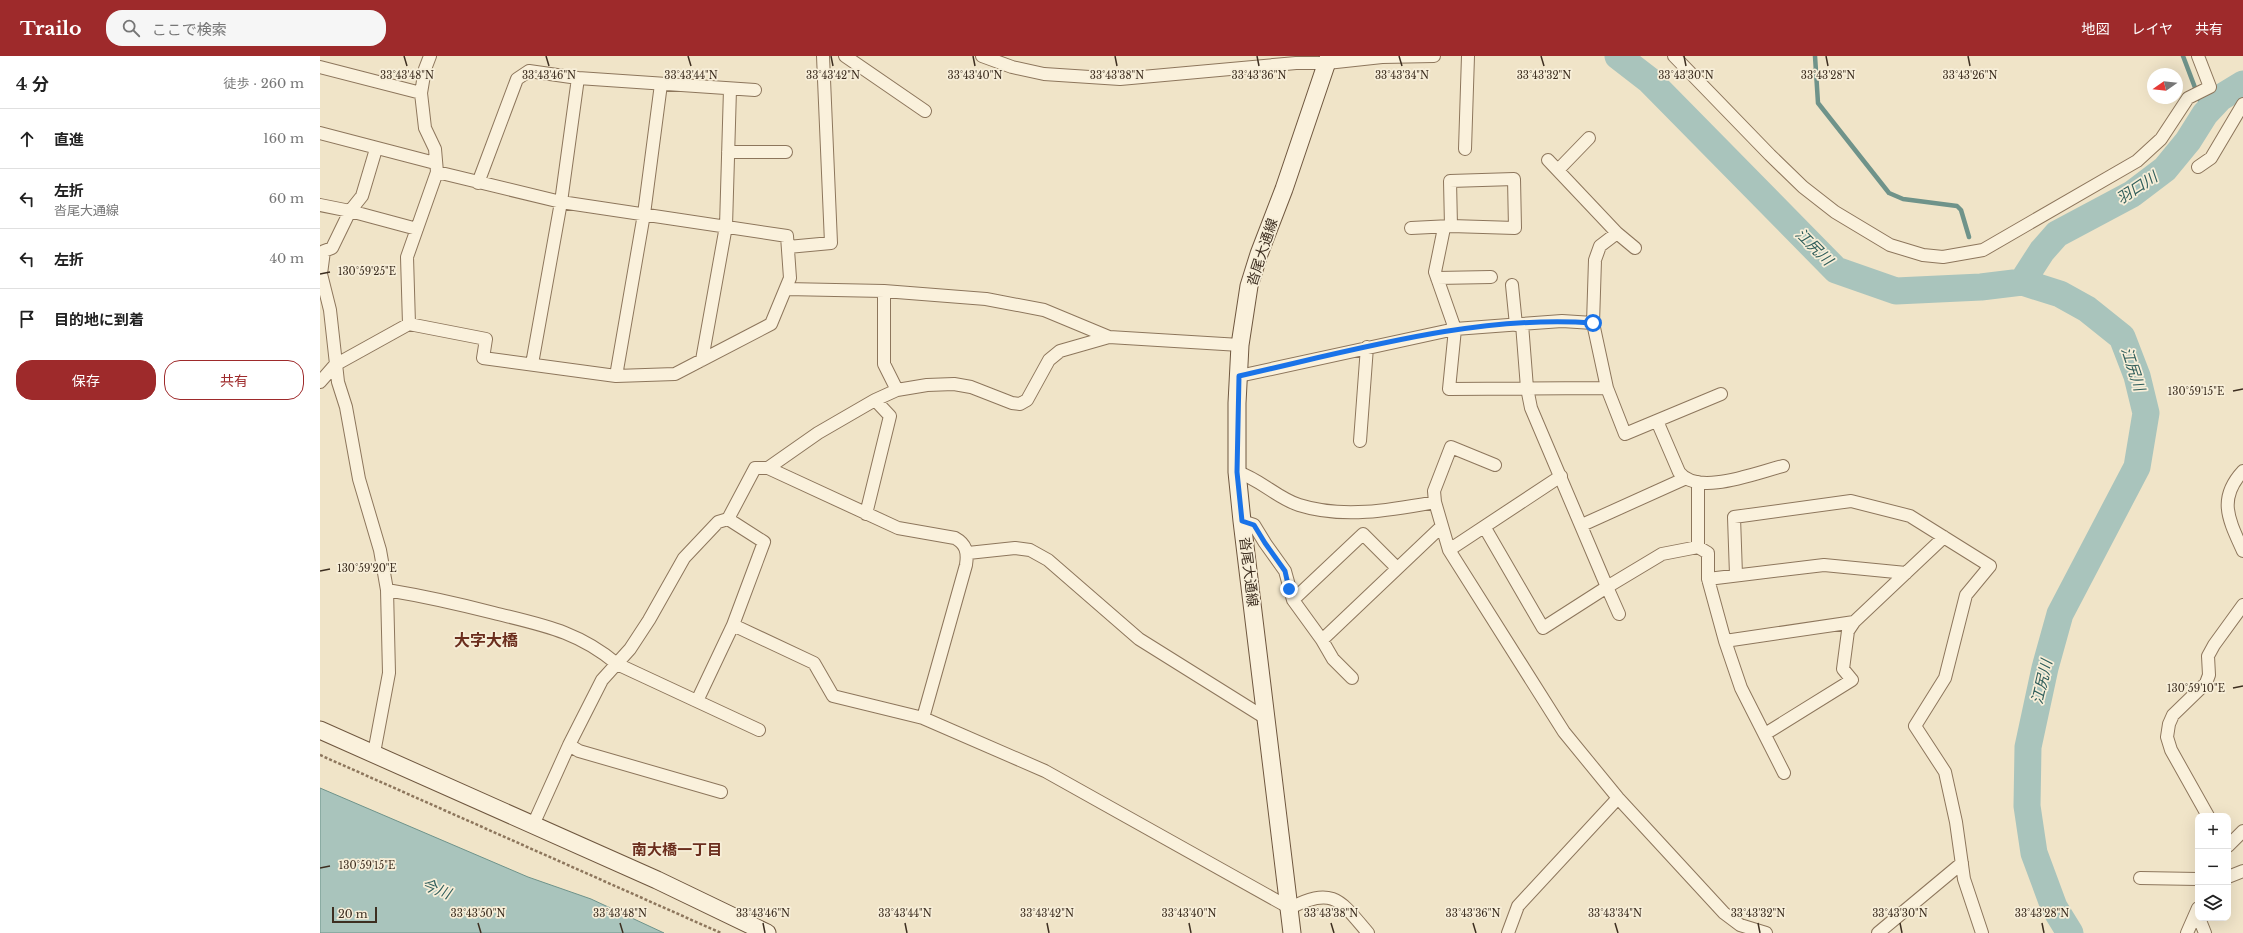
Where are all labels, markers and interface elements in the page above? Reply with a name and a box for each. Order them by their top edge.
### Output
search box [106,10,386,46]
text: Trailo [20,17,82,40]
icon: search [120,17,142,39]
text: ここで検索 [152,20,227,39]
text: 地図 [2081,20,2109,38]
text: レイヤ [2131,20,2173,38]
text: 共有 [2195,20,2223,38]
north arrow [2147,68,2183,104]
text: 33°43'48"N [380,69,434,82]
text: 33°43'46"N [522,69,576,82]
text: 33°43'44"N [664,69,718,82]
text: 33°43'42"N [806,69,860,82]
text: 33°43'40"N [948,69,1002,82]
text: 33°43'38"N [1090,69,1144,82]
text: 33°43'36"N [1232,69,1286,82]
text: 33°43'34"N [1375,69,1429,82]
text: 33°43'32"N [1517,69,1571,82]
text: 33°43'30"N [1658,69,1714,82]
text: 33°43'28"N [1801,69,1855,82]
text: 33°43'26"N [1943,69,1997,82]
text: 4 分 [16,74,49,95]
text: 徒歩 · 260 m [224,75,304,92]
icon: ahead [16,128,38,150]
text: 直進 [54,130,84,149]
text: 160 m [263,130,304,147]
water label: 羽口川 [2113,166,2162,208]
text: 左折 [54,181,84,200]
icon: left [16,188,38,210]
text: 60 m [269,190,304,207]
text: 沓尾大通線 [54,202,119,219]
street label: 沓尾大通線 [1243,216,1281,288]
water label: 江尻川 [1792,224,1838,271]
icon: left [16,248,38,270]
text: 左折 [54,250,84,269]
text: 40 m [269,250,304,267]
text: 130°59'25"E [338,265,396,278]
icon: arrive [16,308,38,330]
text: 目的地に到着 [54,310,144,329]
route start [1584,314,1602,332]
water label: 江尻川 [2117,345,2150,395]
button: 保存 [16,360,156,400]
button: 共有 [164,360,304,400]
text: 130°59'15"E [2168,385,2224,398]
street label: 沓尾大通線 [1236,536,1262,608]
text: 130°59'20"E [337,562,397,575]
route end [1280,580,1298,598]
district label: 大字大橋 [454,630,518,650]
water label: 江尻川 [2027,656,2056,706]
text: 130°59'10"E [2167,682,2225,695]
map controls [2195,813,2231,921]
button: + [2195,813,2231,849]
district label: 南大橋一丁目 [632,840,722,859]
button: − [2195,849,2231,885]
text: 130°59'15"E [339,859,395,872]
water label: 今川 [419,874,455,903]
button: layers [2195,885,2231,921]
scale bar [332,905,377,924]
text: 20 m [338,907,368,921]
text: 33°43'50"N [451,907,505,920]
text: 33°43'48"N [593,907,647,920]
text: 33°43'46"N [736,907,790,920]
text: 33°43'44"N [878,907,932,920]
text: 33°43'42"N [1020,907,1074,920]
text: 33°43'40"N [1162,907,1216,920]
text: 33°43'38"N [1304,907,1358,920]
text: 33°43'36"N [1446,907,1500,920]
text: 33°43'34"N [1588,907,1642,920]
text: 33°43'32"N [1731,907,1785,920]
text: 33°43'30"N [1872,907,1928,920]
text: 33°43'28"N [2015,907,2069,920]

